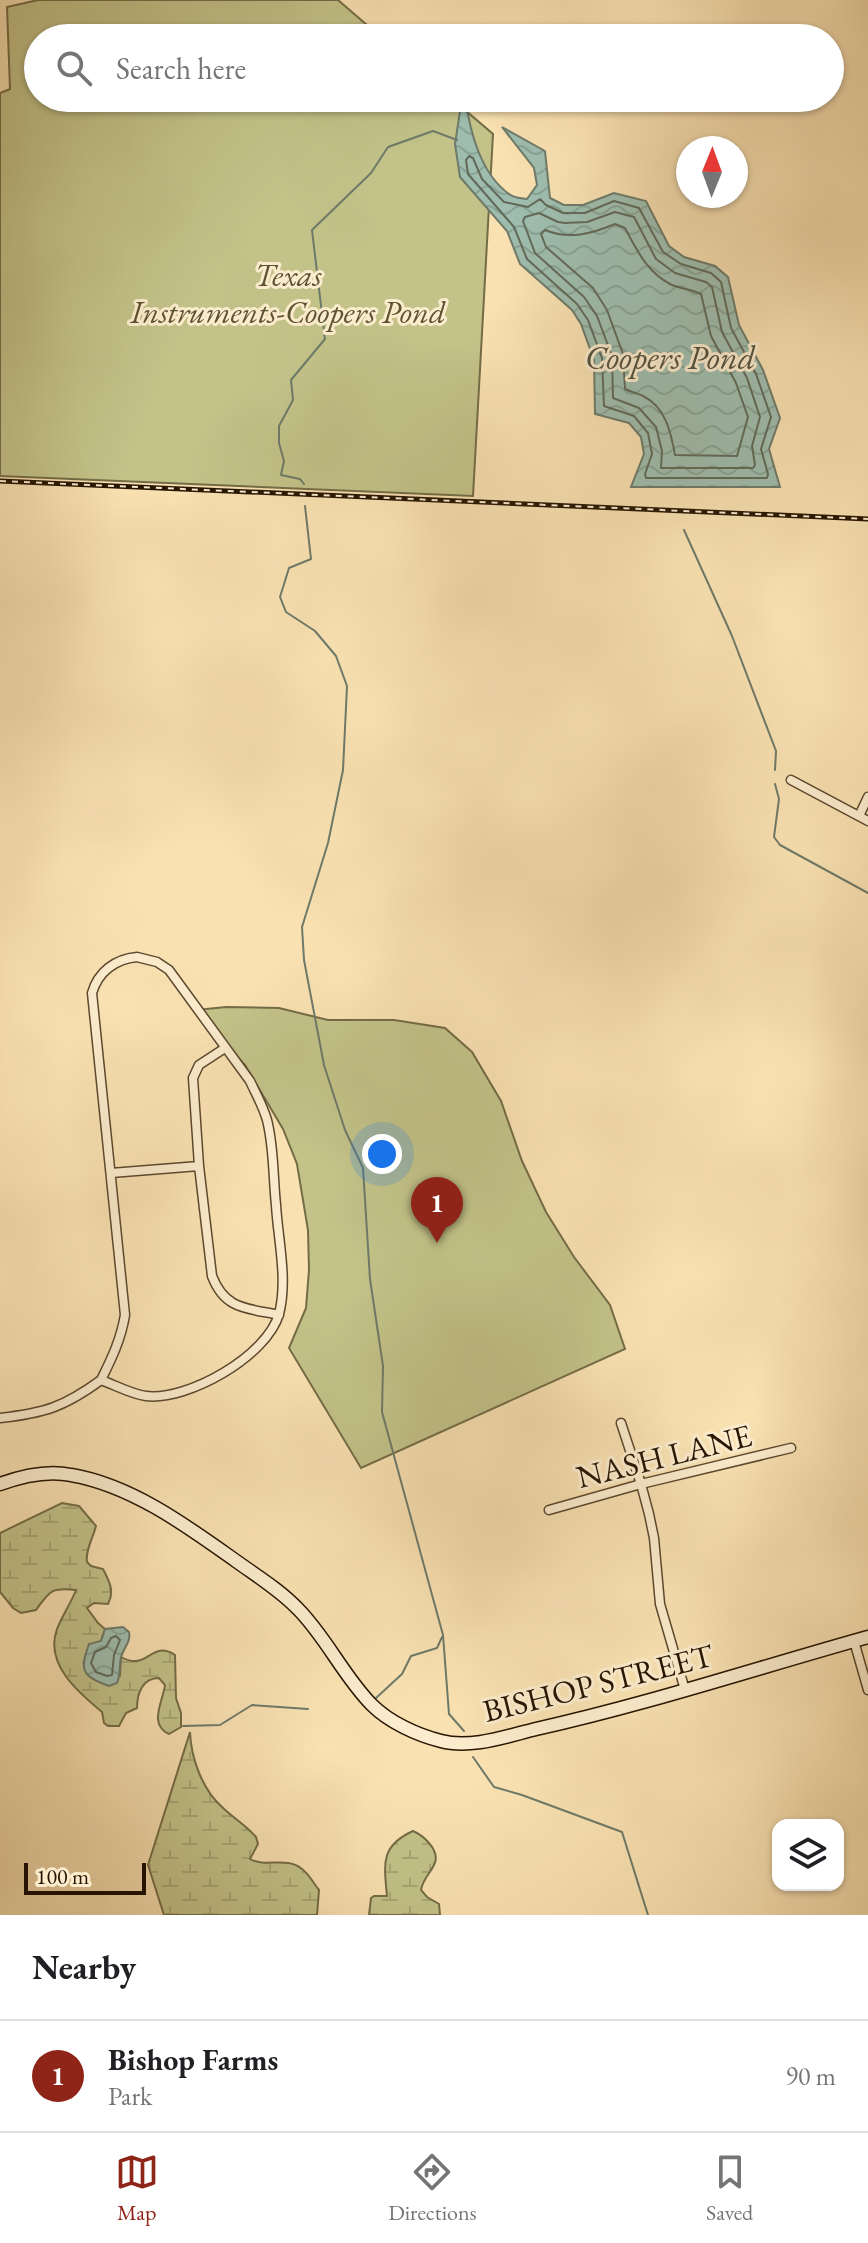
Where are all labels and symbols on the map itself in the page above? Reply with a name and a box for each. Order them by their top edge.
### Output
north arrow [676,136,748,208]
park label: Texas Instruments-Coopers Pond [130,254,446,333]
water label: Coopers Pond [585,335,756,379]
your location [362,1134,402,1174]
pin: 1 [411,1177,463,1243]
street label: NASH LANE [572,1414,756,1498]
street label: BISHOP STREET [479,1634,718,1732]
scale bar [24,1859,146,1895]

